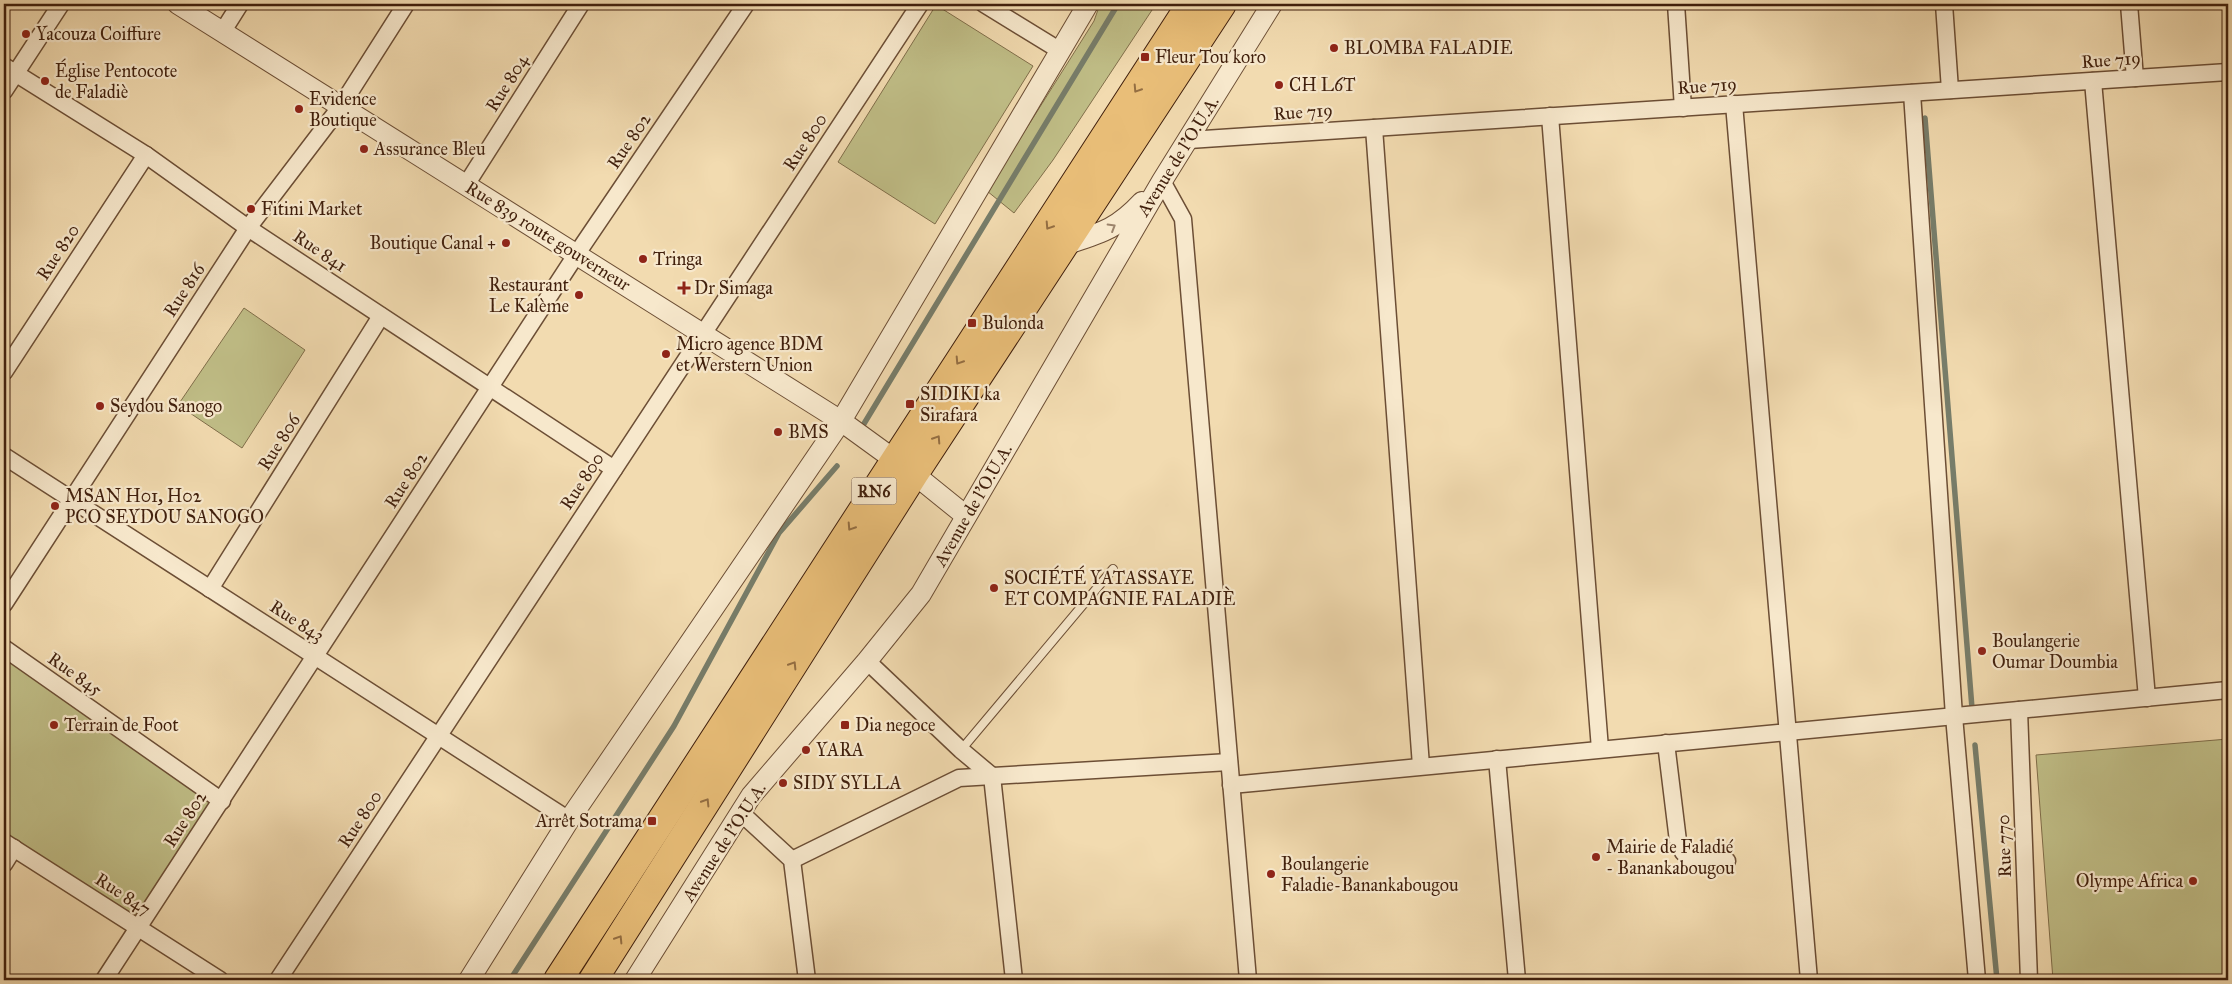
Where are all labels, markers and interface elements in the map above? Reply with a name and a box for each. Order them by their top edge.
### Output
place label: Yacouza Coiffure [36,23,161,45]
marker: Yacouza Coiffure [20,28,32,40]
place label: BLOMBA FALADIE [1344,37,1513,59]
marker: BLOMBA FALADIE [1328,42,1340,54]
place label: Fleur Tou koro [1155,46,1266,68]
street label: Rue 719 [2080,47,2142,73]
street label: Rue 804 [481,49,534,116]
marker: Fleur Tou koro [1139,51,1151,63]
place label: Église Pentocote de Faladiè [55,58,177,103]
street label: Rue 719 [1676,73,1738,99]
place label: CH L6T [1289,74,1356,96]
marker: Église Pentocote de Faladiè [39,75,51,87]
marker: CH L6T [1273,79,1285,91]
one-way arrow [1133,84,1143,93]
place label: Evidence Boutique [309,88,377,132]
street label: Avenue de l'O.U.A. [1132,92,1224,221]
street label: Rue 719 [1272,99,1334,125]
marker: Evidence Boutique [293,103,305,115]
street label: Rue 802 [602,109,656,173]
street label: Rue 800 [778,109,832,175]
place label: Assurance Bleu [373,138,486,160]
marker: Assurance Bleu [358,143,370,155]
street label: Rue 839 route gouverneur [461,176,635,297]
place label: Fitini Market [261,198,363,220]
marker: Fitini Market [245,203,257,215]
street label: Rue 820 [32,220,84,284]
one-way arrow [1046,220,1055,229]
one-way arrow [1107,224,1116,234]
street label: Rue 841 [289,225,351,277]
place label: Boutique Canal + [370,232,496,255]
marker: Boutique Canal + [500,237,512,249]
place label: Tringa [653,248,703,271]
marker: Tringa [637,253,649,265]
street label: Rue 816 [159,258,210,321]
place label: Restaurant Le Kalème [488,274,570,317]
place label: Dr Simaga [694,277,773,300]
marker: Dr Simaga [678,282,690,294]
marker: Restaurant Le Kalème [573,289,585,301]
place label: Bulonda [982,312,1044,334]
marker: Bulonda [966,317,978,329]
place label: Micro agence BDM et Werstern Union [676,333,823,376]
marker: Micro agence BDM et Werstern Union [660,348,672,360]
one-way arrow [956,356,965,365]
place label: SIDIKI ka Sirafara [920,383,1000,426]
place label: Seydou Sanogo [110,395,222,418]
marker: SIDIKI ka Sirafara [904,398,916,410]
marker: Seydou Sanogo [94,400,106,412]
street label: Rue 806 [253,409,305,474]
place label: BMS [788,421,829,443]
marker: BMS [772,426,784,438]
one-way arrow [931,436,940,445]
street label: Avenue de l'O.U.A. [929,440,1017,571]
street label: Rue 802 [380,448,432,512]
street label: Rue 800 [555,448,609,514]
road number: RN6 [852,478,896,504]
place label: MSAN H01, H02 PCO SEYDOU SANOGO [65,485,264,528]
marker: MSAN H01, H02 PCO SEYDOU SANOGO [49,500,61,512]
one-way arrow [848,521,857,530]
place label: SOCIÉTÉ YATASSAYE ET COMPAGNIE FALADIÈ [1004,565,1235,610]
marker: SOCIÉTÉ YATASSAYE ET COMPAGNIE FALADIÈ [988,582,1000,594]
street label: Rue 843 [266,595,328,647]
place label: Boulangerie Oumar Doumbia [1992,630,2118,673]
marker: Boulangerie Oumar Doumbia [1976,645,1988,657]
street label: Rue 845 [44,647,107,701]
one-way arrow [787,661,796,670]
place label: Terrain de Foot [64,714,179,736]
place label: Dia negoce [855,714,936,737]
marker: Terrain de Foot [48,719,60,731]
marker: Dia negoce [839,719,851,731]
place label: YARA [816,739,864,761]
marker: YARA [800,744,812,756]
place label: SIDY SYLLA [793,772,902,794]
marker: SIDY SYLLA [777,777,789,789]
street label: Avenue de l'O.U.A. [677,778,771,907]
street label: Rue 800 [333,786,387,852]
street label: Rue 802 [159,787,211,851]
one-way arrow [700,798,709,808]
place label: Arrêt Sotrama [535,810,642,832]
street label: Rue 770 [1992,814,2016,878]
marker: Arrêt Sotrama [646,815,658,827]
place label: Mairie de Faladié - Banankabougou [1606,836,1735,880]
marker: Mairie de Faladié - Banankabougou [1590,851,1602,863]
place label: Boulangerie Faladie-Banankabougou [1281,853,1459,897]
street label: Rue 847 [91,868,155,920]
marker: Boulangerie Faladie-Banankabougou [1265,868,1277,880]
place label: Olympe Africa [2076,870,2183,892]
marker: Olympe Africa [2187,875,2199,887]
one-way arrow [613,935,622,945]

